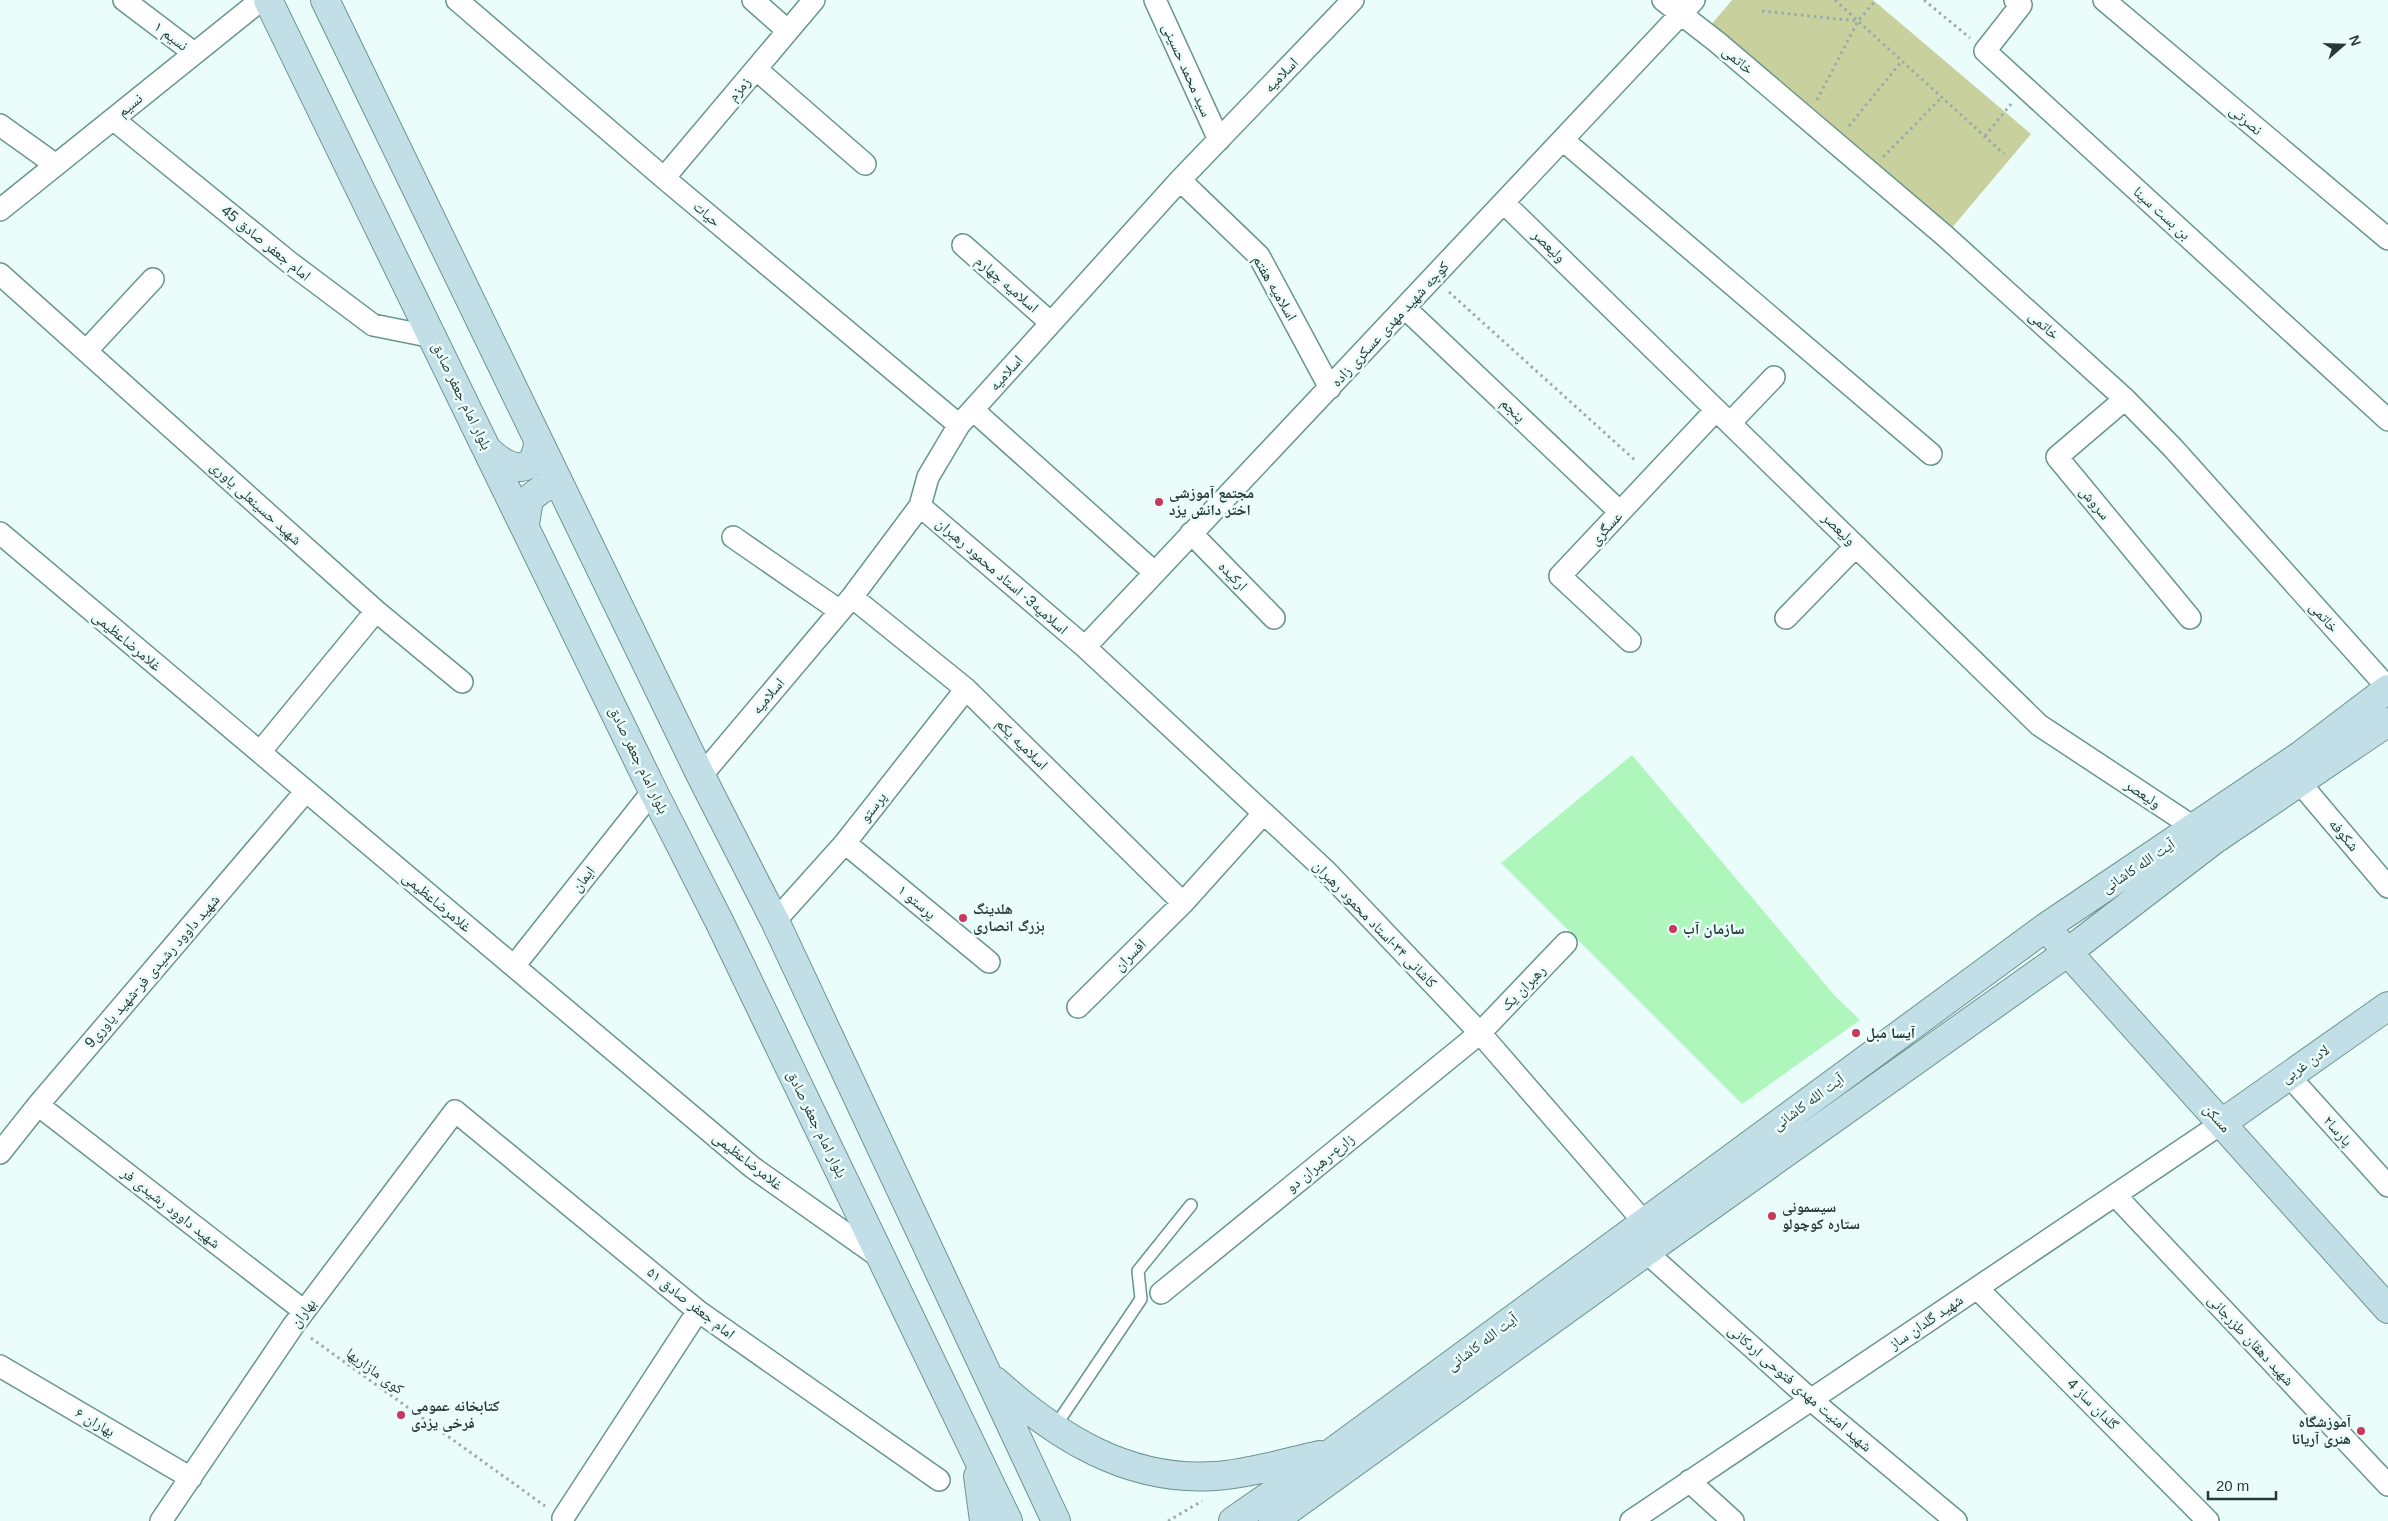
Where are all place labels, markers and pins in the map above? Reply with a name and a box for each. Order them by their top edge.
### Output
place label: مجتمع آموزشی اختر دانش یزد [1169,484,1254,519]
marker: مجتمع آموزشی اختر دانش یزد [1153,496,1165,508]
place label: هلدینگ بزرگ انصاری [973,900,1045,935]
marker: هلدینگ بزرگ انصاری [957,912,969,924]
place label: سازمان آب [1683,920,1744,938]
marker: سازمان آب [1667,923,1679,935]
place label: آیسا مبل [1866,1024,1916,1042]
marker: آیسا مبل [1850,1027,1862,1039]
place label: سیسمونی ستاره کوچولو [1782,1198,1860,1232]
marker: سیسمونی ستاره کوچولو [1766,1210,1778,1222]
place label: کتابخانه عمومی فرخی یزدی [411,1397,500,1432]
marker: کتابخانه عمومی فرخی یزدی [395,1409,407,1421]
place label: آموزشگاه هنری آریانا [2291,1413,2352,1448]
marker: آموزشگاه هنری آریانا [2355,1425,2367,1437]

